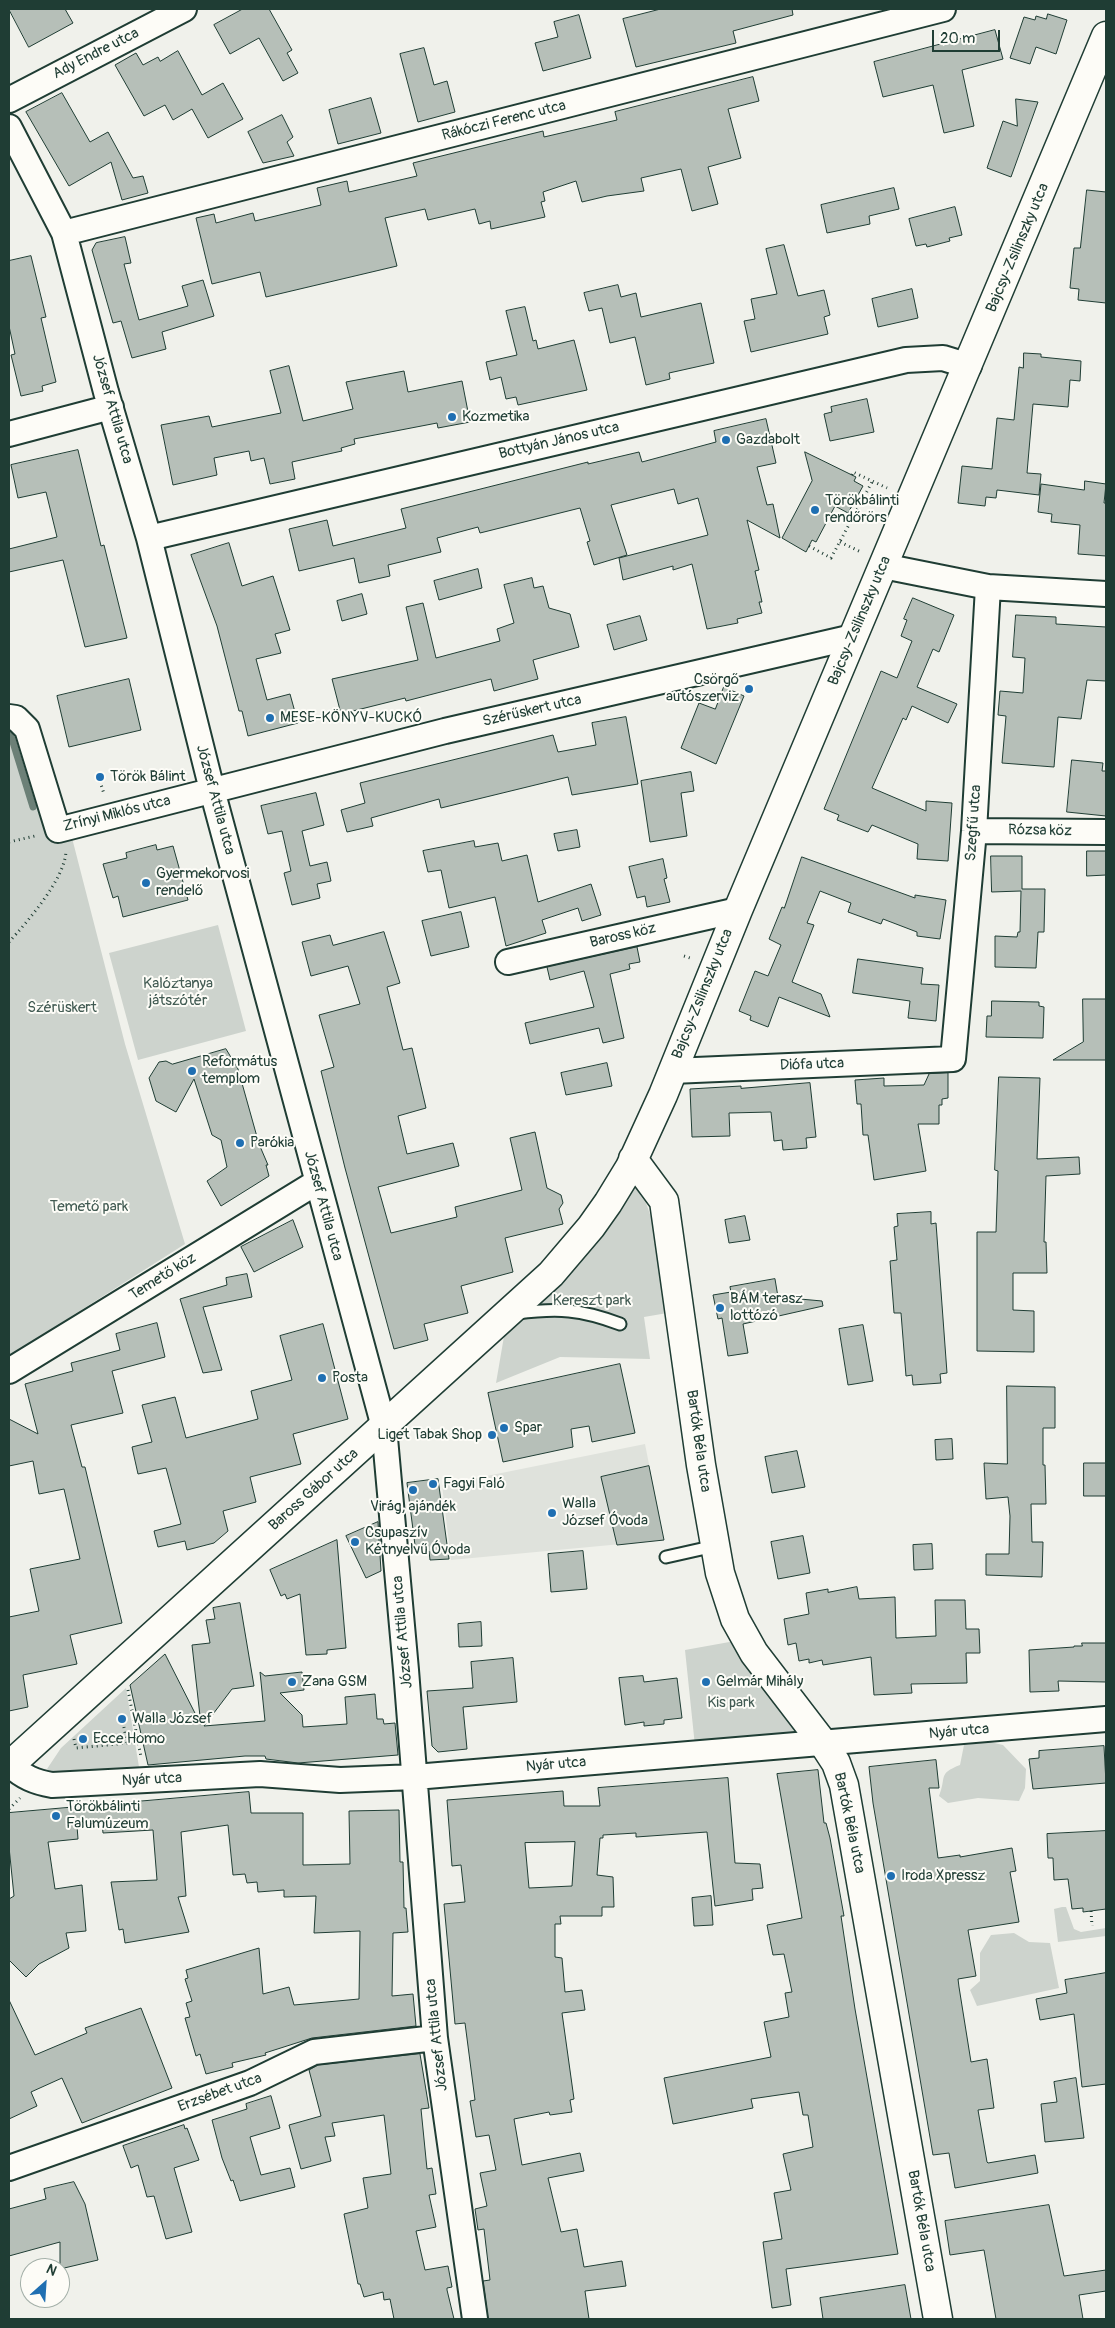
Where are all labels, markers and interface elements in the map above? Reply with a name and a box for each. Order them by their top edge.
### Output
scale bar [935,20,1002,52]
street label: Ady Endre utca [50,25,142,83]
text: 20 m [940,29,975,48]
street label: Rákóczi Ferenc utca [440,97,568,145]
street label: Bajcsy-Zsilinszky utca [983,181,1053,315]
street label: József Attila utca [88,352,136,466]
place label: Kozmetika [462,408,530,426]
marker: Kozmetika [446,411,458,423]
street label: Bottyán János utca [497,418,621,464]
place label: Gazdabolt [736,431,800,449]
marker: Gazdabolt [720,434,732,446]
place label: Törökbálinti rendőrörs [825,492,899,527]
marker: Törökbálinti rendőrörs [809,504,821,516]
street label: Bajcsy-Zsilinszky utca [825,554,895,688]
place label: Csörgő autószerviz [666,671,739,706]
marker: Csörgő autószerviz [743,683,755,695]
street label: Szérűskert utca [481,691,583,731]
place label: MESE-KÖNYV-KUCKÓ [280,709,422,727]
marker: MESE-KÖNYV-KUCKÓ [264,712,276,724]
street label: József Attila utca [192,743,238,857]
place label: Török Bálint [110,768,186,786]
marker: Török Bálint [94,771,106,783]
street label: Szegfű utca [962,784,986,862]
street label: Zrínyi Miklós utca [61,792,173,836]
street label: Rózsa köz [1008,821,1072,841]
place label: Gyermekorvosi rendelő [156,865,250,900]
marker: Gyermekorvosi rendelő [140,877,152,889]
street label: Baross köz [588,920,658,952]
street label: Bajcsy-Zsilinszky utca [669,926,737,1062]
park label: Kalóztanya játszótér [143,975,213,1010]
park label: Szérüskert [27,999,97,1017]
place label: Református templom [202,1053,277,1088]
street label: Diófa utca [780,1055,844,1075]
marker: Református templom [186,1065,198,1077]
place label: Parókia [250,1134,294,1152]
marker: Parókia [234,1137,246,1149]
street label: József Attila utca [300,1149,346,1263]
park label: Temető park [50,1198,128,1216]
street label: Temető köz [126,1249,200,1305]
place label: BÁM terasz lottózó [730,1290,803,1325]
park label: Kereszt park [553,1292,631,1310]
marker: BÁM terasz lottózó [714,1302,726,1314]
place label: Posta [332,1369,368,1387]
marker: Posta [316,1372,328,1384]
street label: Bartók Béla utca [682,1389,714,1493]
place label: Spar [514,1419,542,1437]
marker: Spar [498,1422,510,1434]
place label: Liget Tabak Shop [377,1426,482,1444]
marker: Liget Tabak Shop [486,1429,498,1441]
street label: Baross Gábor utca [265,1445,363,1535]
place label: Fagyi Faló [443,1475,505,1493]
marker: Fagyi Faló [427,1478,439,1490]
marker: Virág, ajándék [407,1484,419,1496]
place label: Walla József Óvoda [562,1495,648,1530]
place label: Virág, ajándék [370,1498,456,1516]
marker: Walla József Óvoda [546,1507,558,1519]
place label: Csupaszív Kétnyelvű Óvoda [365,1524,471,1559]
marker: Csupaszív Kétnyelvű Óvoda [349,1536,361,1548]
street label: József Attila utca [389,1575,417,1689]
place label: Zana GSM [302,1673,367,1691]
place label: Gelmár Mihály [716,1673,803,1691]
marker: Zana GSM [286,1676,298,1688]
marker: Gelmár Mihály [700,1676,712,1688]
park label: Kis park [707,1694,755,1712]
place label: Walla József [132,1710,213,1728]
marker: Walla József [116,1713,128,1725]
street label: Nyár utca [928,1720,990,1744]
place label: Ecce Homo [93,1730,165,1748]
marker: Ecce Homo [77,1733,89,1745]
street label: Nyár utca [525,1753,587,1777]
street label: Nyár utca [121,1769,183,1791]
street label: Bartók Béla utca [829,1771,869,1875]
place label: Törökbálinti Falumúzeum [66,1798,148,1833]
marker: Törökbálinti Falumúzeum [50,1810,62,1822]
place label: Iroda Xpressz [901,1867,985,1885]
marker: Iroda Xpressz [885,1870,897,1882]
street label: József Attila utca [422,1978,452,2092]
street label: Erzsébet utca [176,2070,264,2116]
street label: Bartók Béla utca [903,2169,939,2273]
north arrow [20,2258,70,2308]
text: N [43,2260,59,2280]

